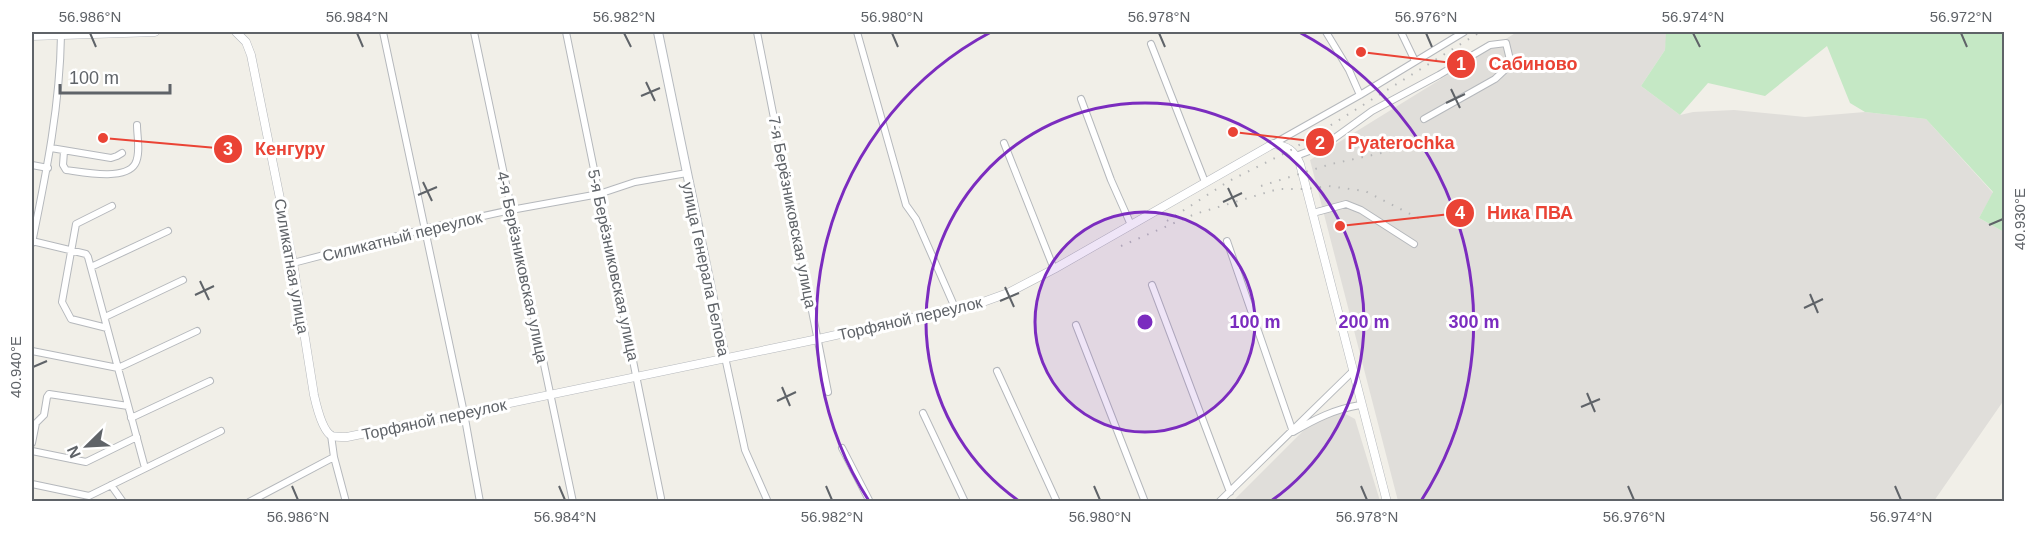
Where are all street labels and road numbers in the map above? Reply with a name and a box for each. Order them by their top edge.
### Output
street label: 7-я Берёзниковская улица [766,115,820,310]
street label: 5-я Берёзниковская улица [585,168,642,363]
street label: 4-я Берёзниковская улица [494,170,551,365]
street label: улица Генерала Белова [679,180,732,358]
street label: Силикатная улица [271,197,312,335]
street label: Силикатный переулок [321,208,485,265]
street label: Торфяной переулок [836,293,985,343]
street label: Торфяной переулок [360,396,509,443]

